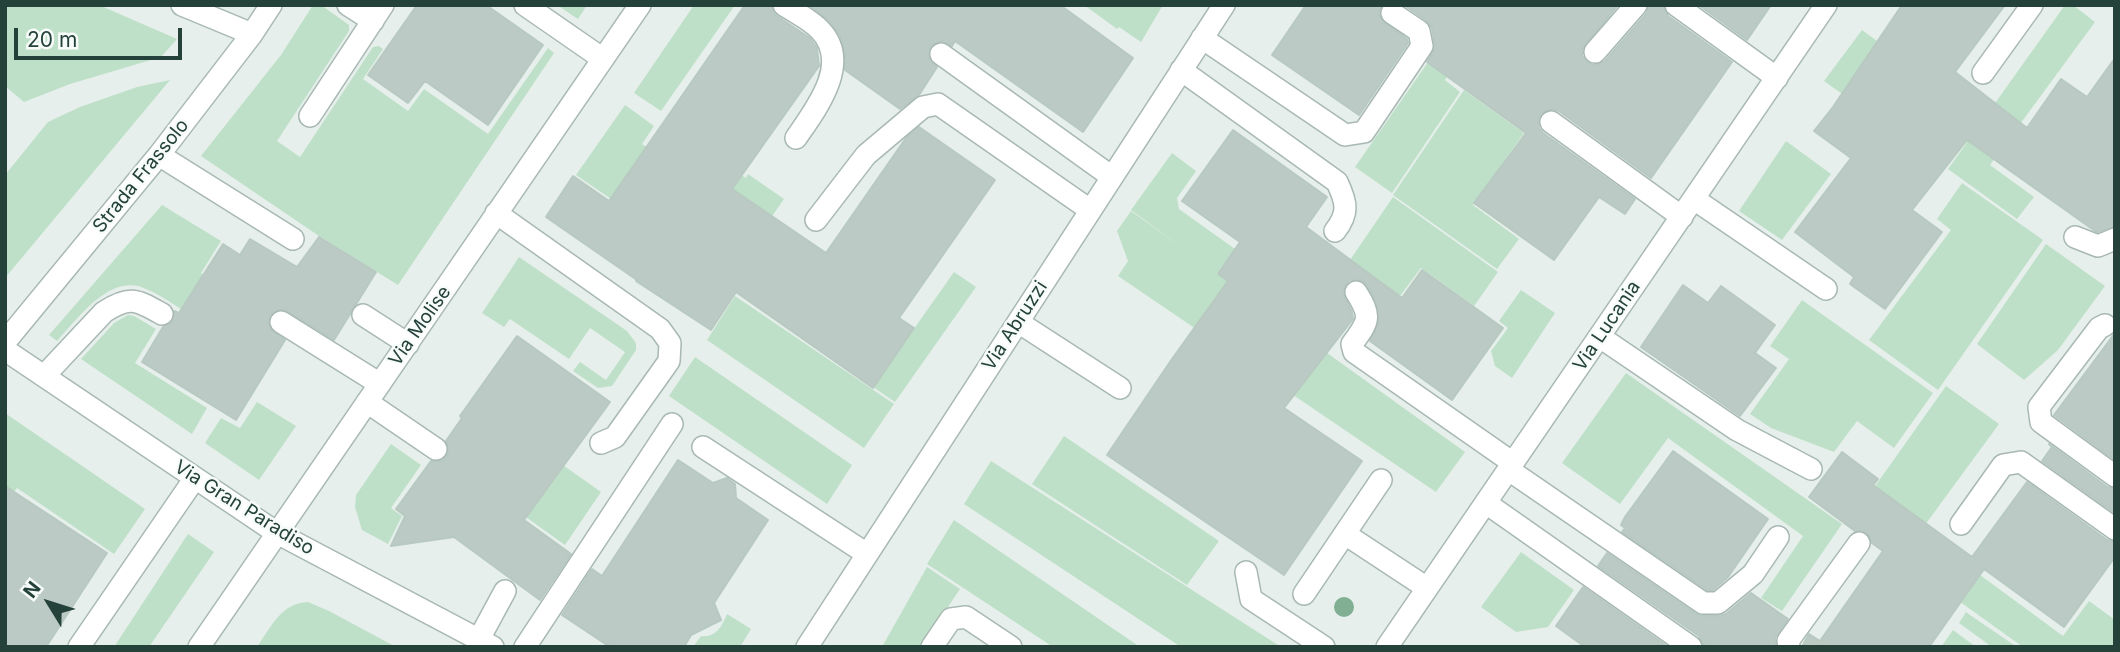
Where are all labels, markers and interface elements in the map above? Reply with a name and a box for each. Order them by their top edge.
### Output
scale bar [18,14,186,58]
text: 20 m [27,27,77,52]
street label: Strada Frassolo [88,115,194,237]
street label: Via Abruzzi [978,277,1052,375]
street label: Via Lucania [1568,277,1646,375]
street label: Via Molise [384,282,456,370]
street label: Via Gran Paradiso [170,456,318,560]
north arrow [14,568,84,638]
text: N [19,577,46,603]

